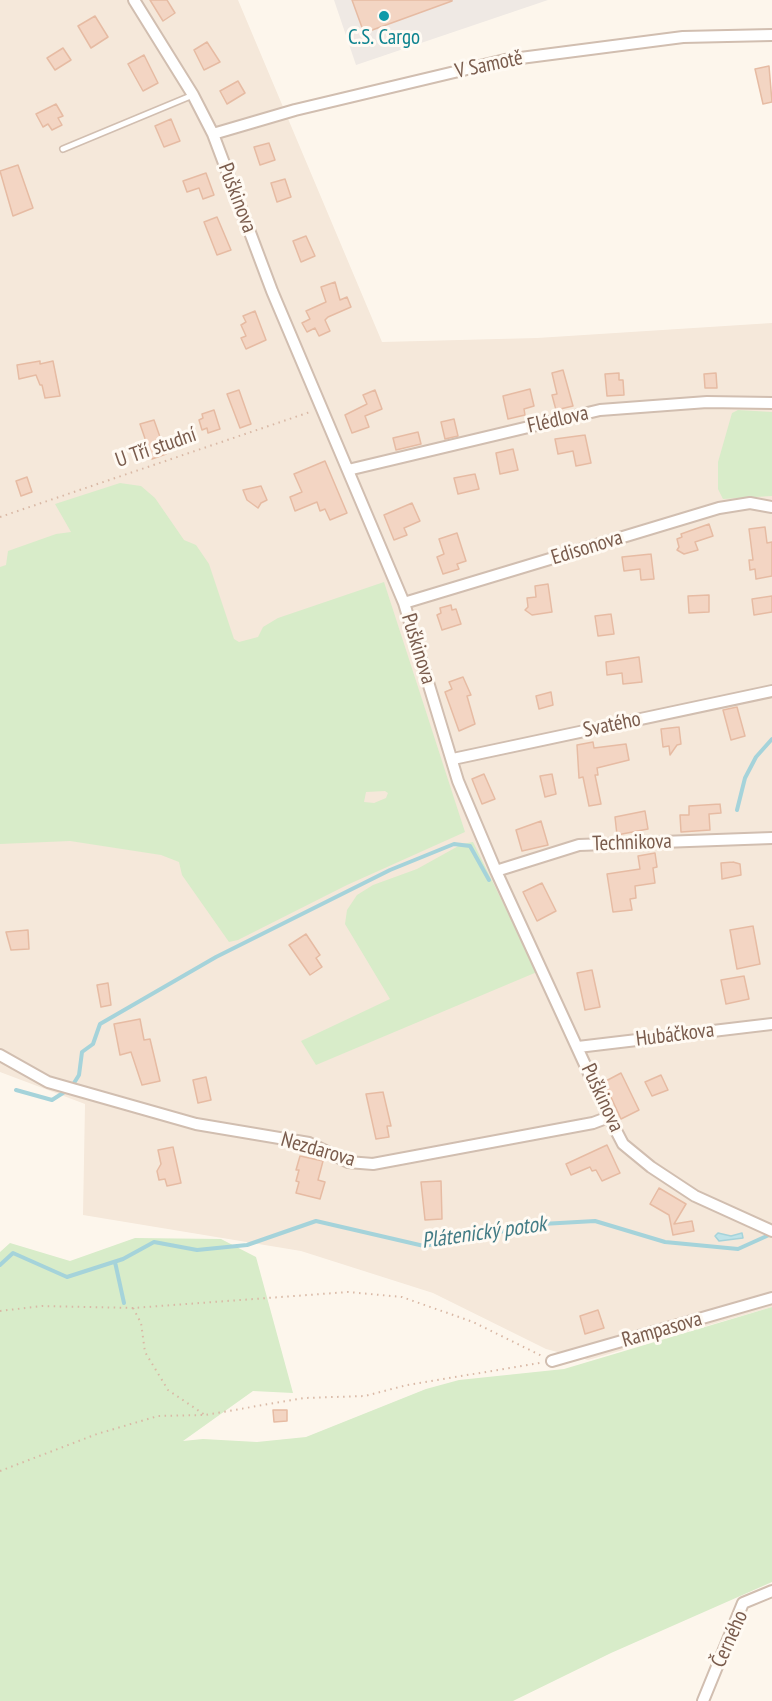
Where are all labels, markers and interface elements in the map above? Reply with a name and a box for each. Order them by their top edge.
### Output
marker: C.S. Cargo [377,9,391,23]
place label: C.S. Cargo [348,25,420,51]
street label: V Samotě [453,46,525,84]
street label: Puškinova [212,160,262,236]
street label: Flédlova [525,401,591,439]
street label: U Tří studní [112,422,200,474]
street label: Edisonova [548,525,626,571]
street label: Puškinova [395,611,441,687]
street label: Svatého [581,707,643,743]
street label: Technikova [592,829,672,857]
street label: Hubáčkova [634,1018,716,1052]
street label: Puškinova [575,1060,629,1136]
street label: Nezdarova [278,1127,358,1173]
water label: Plátenický potok [420,1211,548,1255]
street label: Rampasova [619,1307,705,1353]
street label: Černého [706,1607,754,1671]

